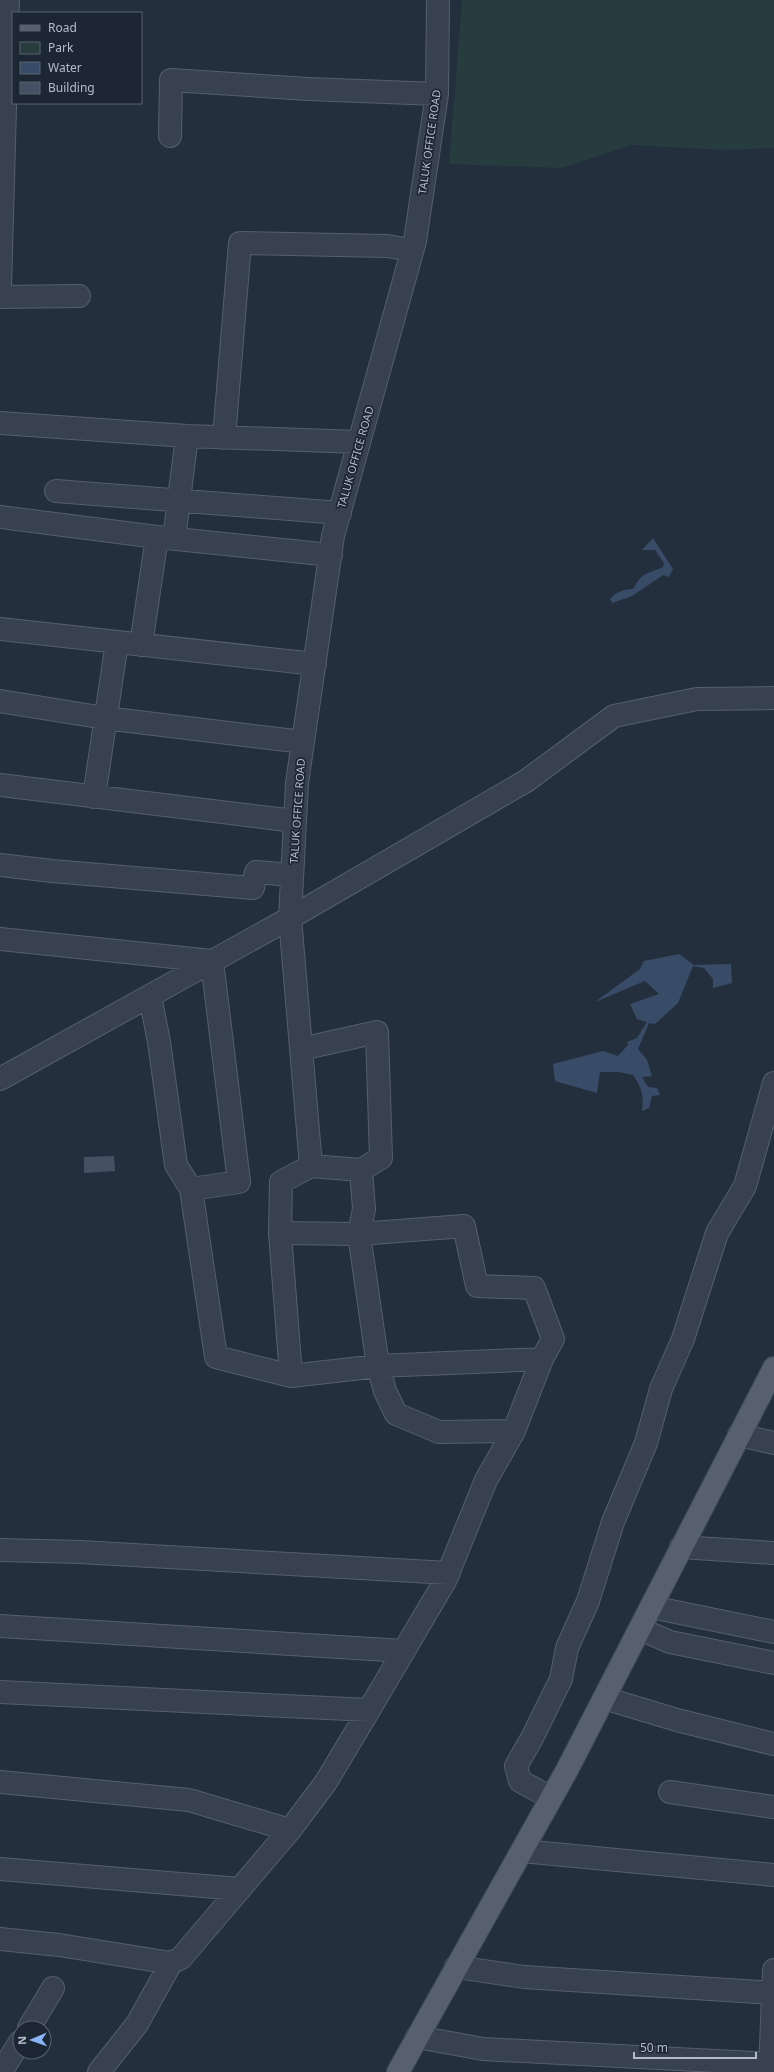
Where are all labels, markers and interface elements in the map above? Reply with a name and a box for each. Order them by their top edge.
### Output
legend [12,12,142,104]
text: Road [48,19,77,36]
text: Park [48,39,74,56]
text: Water [48,59,82,76]
text: Building [48,79,95,96]
street label: TALUK OFFICE ROAD [414,89,444,195]
street label: TALUK OFFICE ROAD [333,404,377,510]
street label: TALUK OFFICE ROAD [286,758,308,864]
north arrow [12,2020,52,2060]
scale bar [634,2034,756,2060]
text: N [14,2036,29,2045]
text: 50 m [640,2039,668,2056]

